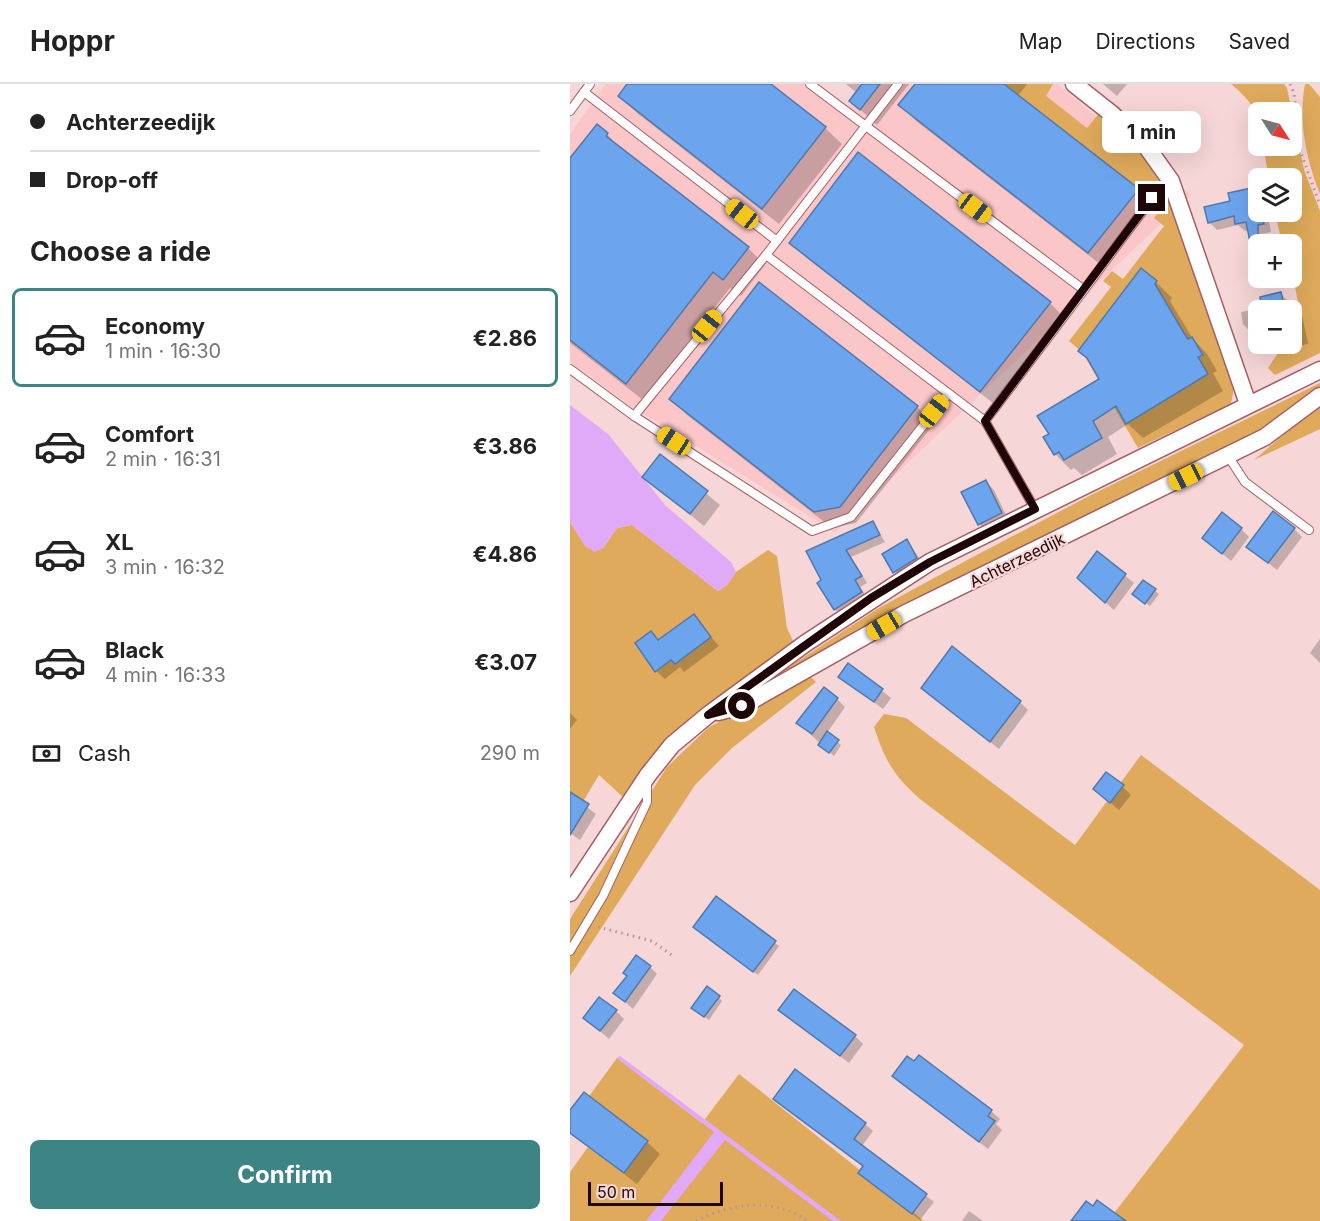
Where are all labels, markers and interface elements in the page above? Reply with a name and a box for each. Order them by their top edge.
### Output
text: Hoppr [30,24,115,58]
text: Map [1019,29,1062,54]
text: Directions [1095,29,1196,54]
text: Saved [1229,29,1290,54]
north arrow [1248,102,1302,156]
map controls [1248,102,1302,354]
text: Achterzeedijk [66,109,215,135]
callout: 1 min [1102,111,1202,153]
text: 1 min [1127,120,1176,144]
text: Drop-off [66,167,158,193]
button: layers [1248,168,1302,222]
route end [1138,184,1165,211]
car [955,190,995,226]
car [722,196,762,232]
button: + [1248,234,1302,288]
text: Choose a ride [30,235,211,268]
button: − [1248,300,1302,354]
car [689,306,725,346]
icon: car [33,311,87,365]
text: Economy [105,313,205,339]
text: €2.86 [473,325,537,351]
text: 1 min · 16:30 [105,339,221,363]
car [916,391,952,431]
icon: car [33,419,87,473]
text: Comfort [105,421,194,447]
car [654,424,694,458]
text: €3.86 [473,433,537,459]
text: 2 min · 16:31 [105,447,221,471]
car [1166,461,1206,493]
icon: car [33,527,87,581]
street label: Achterzeedijk [966,528,1068,592]
text: XL [105,529,134,555]
text: €4.86 [472,541,537,567]
text: 3 min · 16:32 [105,555,225,579]
car [864,609,904,643]
icon: car [33,635,87,689]
text: Black [105,637,164,663]
text: €3.07 [474,649,537,675]
text: 4 min · 16:33 [105,663,226,687]
route start [728,692,755,719]
icon: cash [30,737,63,770]
text: Cash [78,740,131,766]
text: 290 m [480,741,540,765]
button: Confirm [30,1140,540,1209]
scale bar [588,1179,723,1206]
text: 50 m [597,1182,635,1202]

